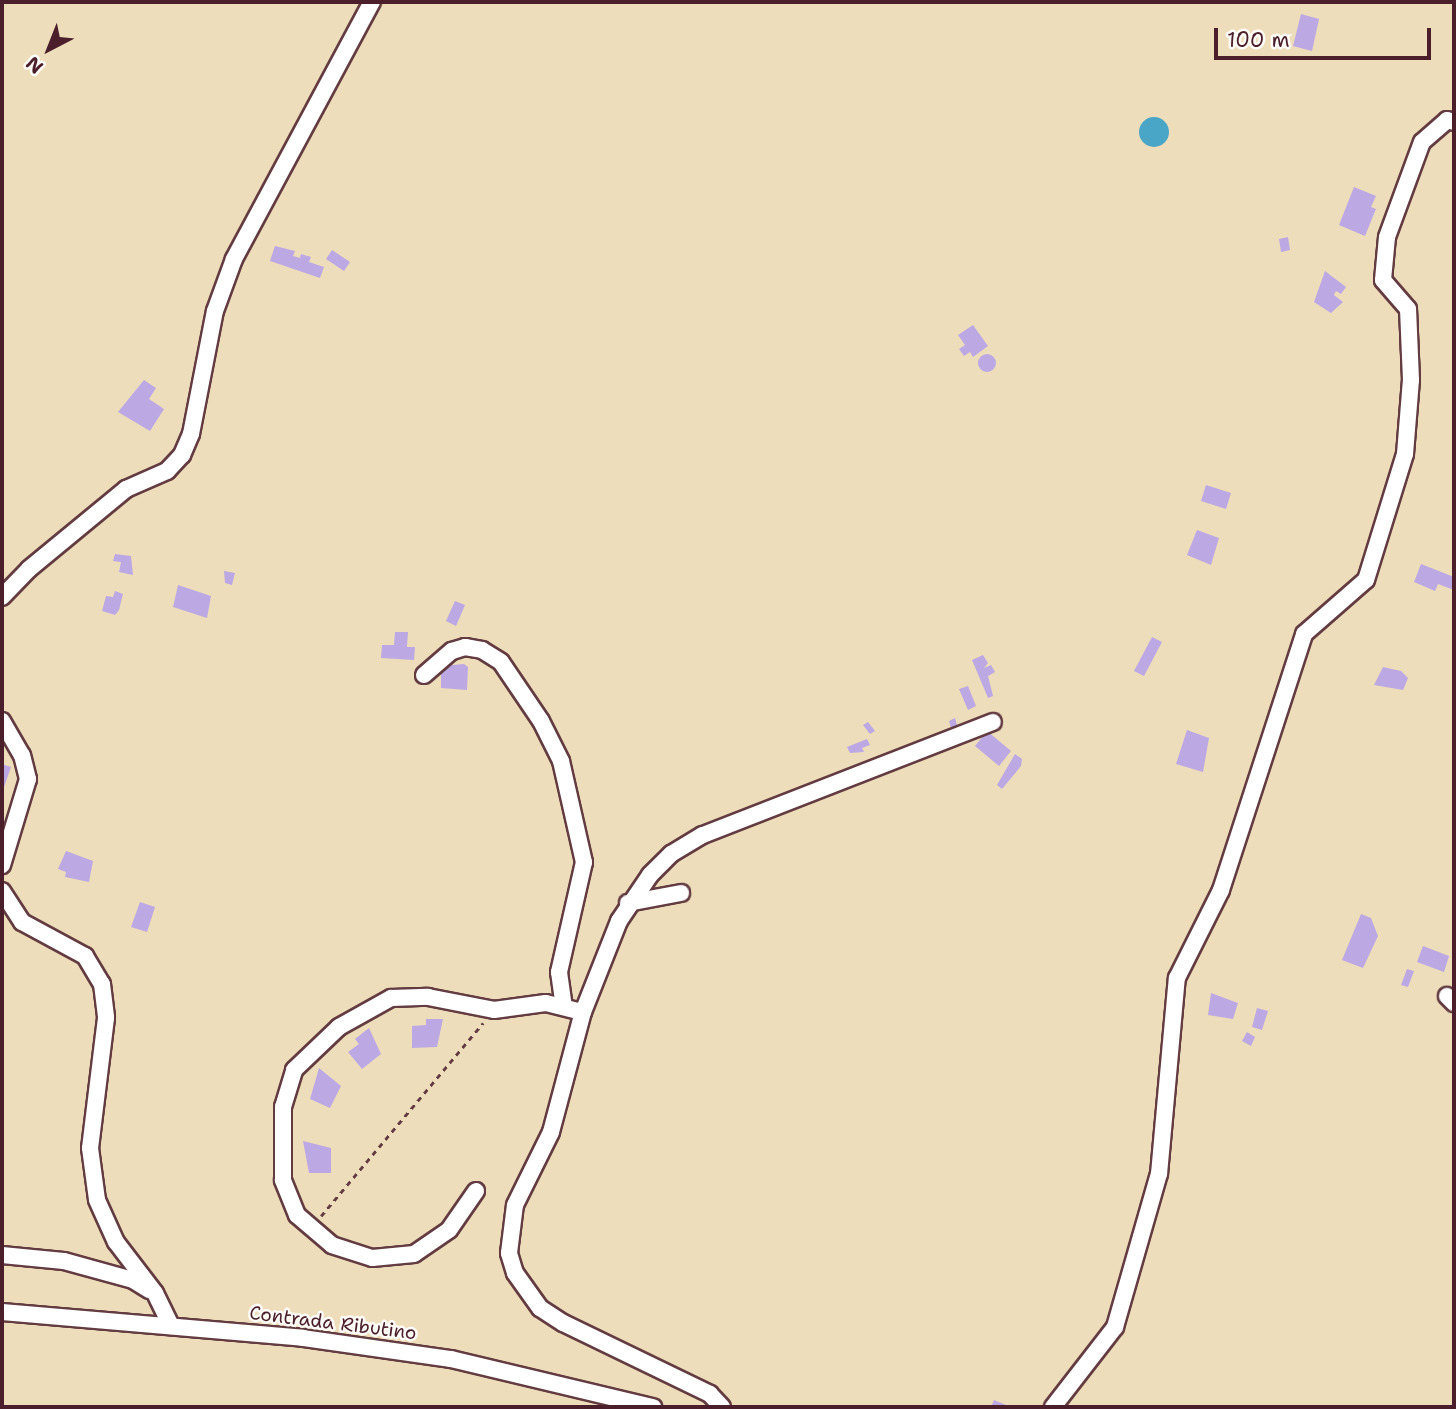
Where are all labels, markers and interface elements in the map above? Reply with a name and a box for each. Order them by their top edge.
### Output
north arrow [14,14,84,84]
scale bar [1218,14,1435,58]
text: 100 m [1227,26,1290,54]
text: N [21,51,49,79]
street label: Contrada Ributino [248,1301,418,1345]

